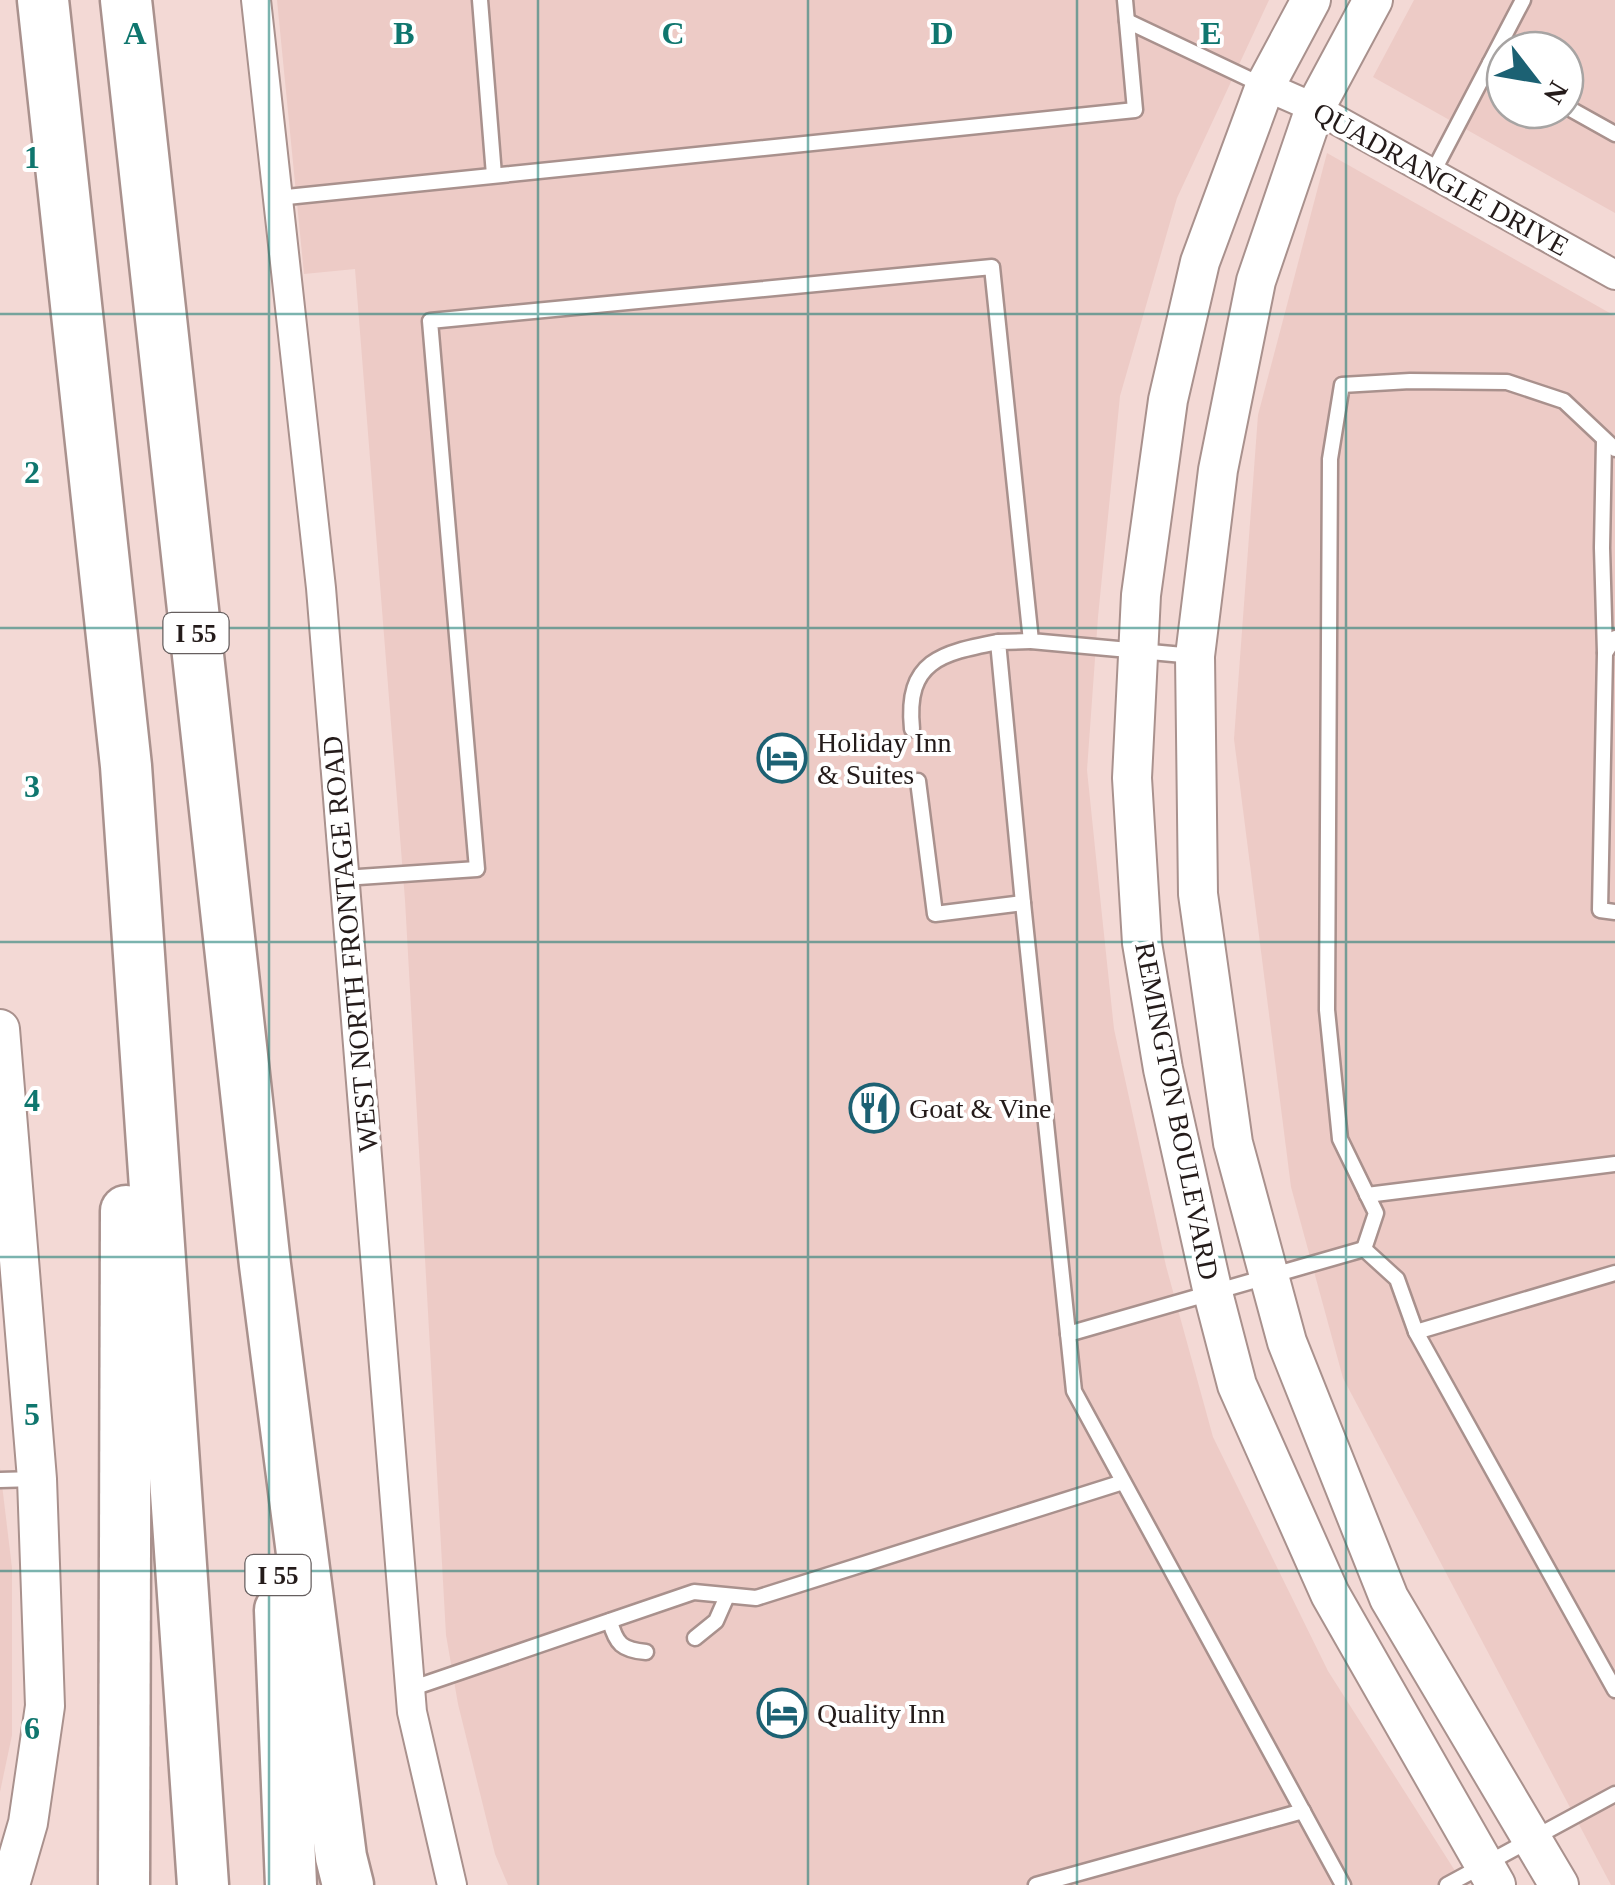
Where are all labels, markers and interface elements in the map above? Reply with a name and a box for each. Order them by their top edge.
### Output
text: A [123,15,147,51]
text: B [393,15,415,51]
text: C [661,15,685,51]
text: D [930,15,954,51]
text: E [1200,15,1222,51]
north arrow [1485,30,1585,130]
text: N [1538,76,1574,109]
street label: QUADRANGLE DRIVE [1308,96,1574,262]
text: 1 [24,139,40,175]
text: 2 [24,454,40,490]
road number: I 55 [164,613,228,653]
place label: Holiday Inn & Suites [817,727,952,790]
hotel icon: Holiday Inn & Suites [756,732,808,784]
street label: WEST NORTH FRONTAGE ROAD [316,734,384,1154]
text: 3 [24,768,40,804]
street label: REMINGTON BOULEVARD [1129,939,1225,1283]
text: 4 [24,1082,40,1118]
restaurant icon: Goat & Vine [848,1082,900,1134]
place label: Goat & Vine [909,1093,1051,1124]
text: 5 [24,1396,40,1432]
road number: I 55 [246,1555,310,1595]
hotel icon: Quality Inn [756,1687,808,1739]
place label: Quality Inn [817,1698,945,1729]
text: 6 [24,1710,40,1746]

